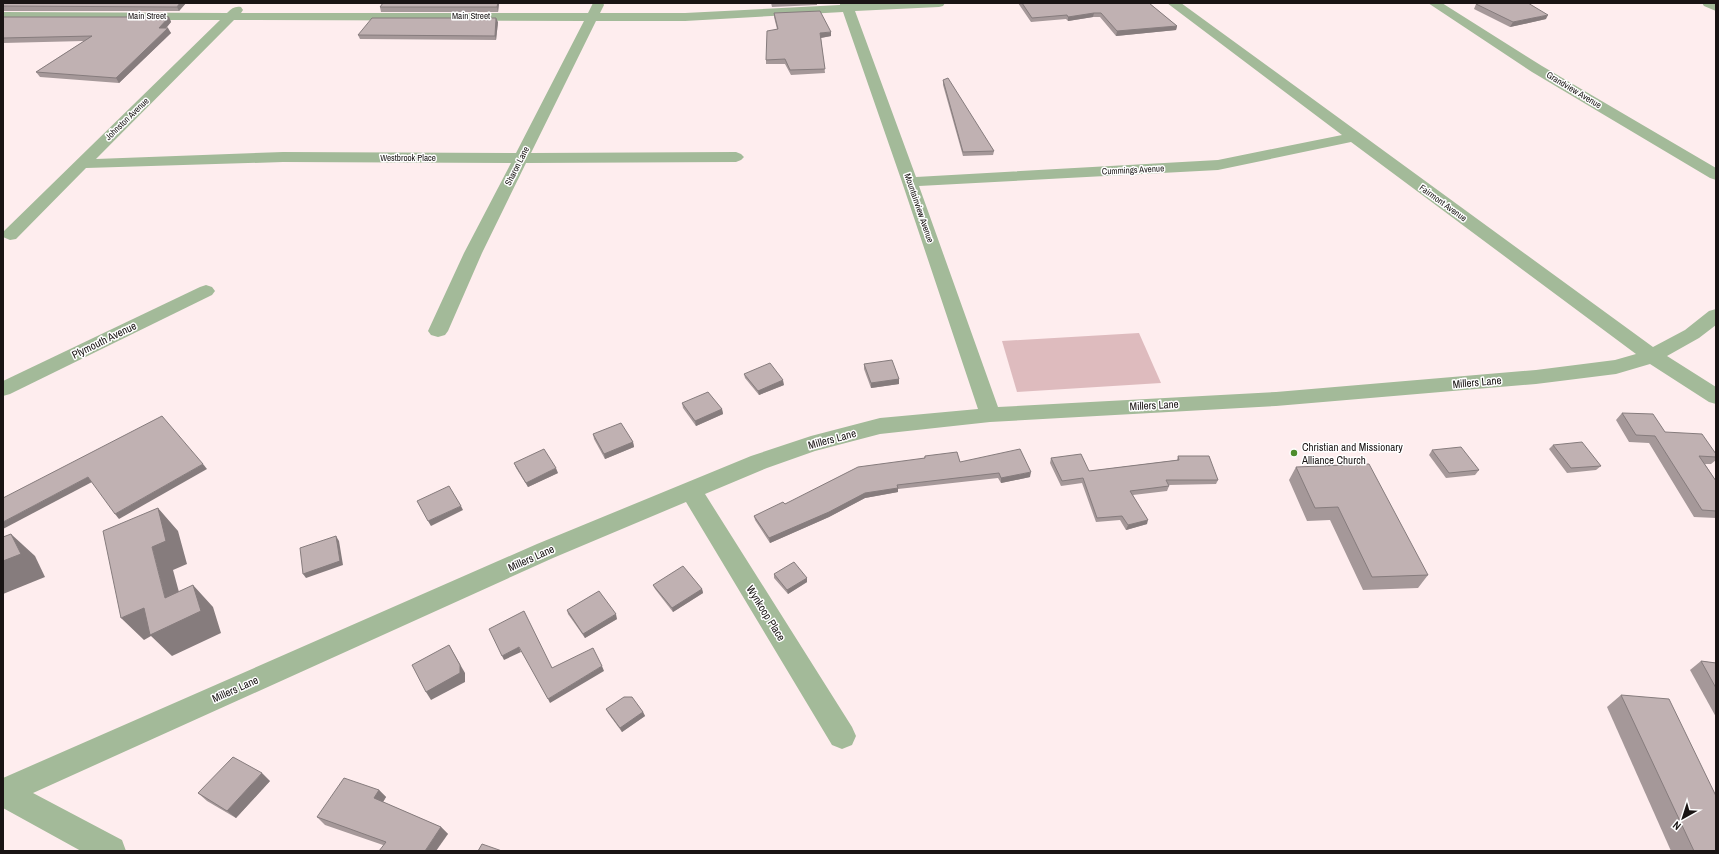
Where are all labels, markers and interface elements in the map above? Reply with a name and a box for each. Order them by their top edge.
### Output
street label: Main Street [128,10,166,22]
street label: Main Street [452,10,490,22]
street label: Grandview Avenue [1544,69,1604,111]
street label: Johnston Avenue [103,95,151,143]
street label: Sharon Lane [502,144,532,188]
street label: Westbrook Place [380,152,436,164]
street label: Cummings Avenue [1102,162,1164,178]
street label: Mountainview Avenue [902,172,936,244]
street label: Fairmont Avenue [1417,182,1469,224]
street label: Plymouth Avenue [69,318,139,362]
street label: Millers Lane [1452,373,1502,391]
street label: Millers Lane [1129,397,1179,413]
street label: Millers Lane [806,426,858,452]
place label: Christian and Missionary Alliance Church [1301,440,1403,467]
marker: Christian and Missionary Alliance Church [1289,448,1299,458]
street label: Millers Lane [506,542,556,574]
street label: Wynkoop Place [743,583,789,643]
street label: Millers Lane [210,673,260,705]
north arrow [1663,798,1703,838]
text: N [1670,818,1684,833]

